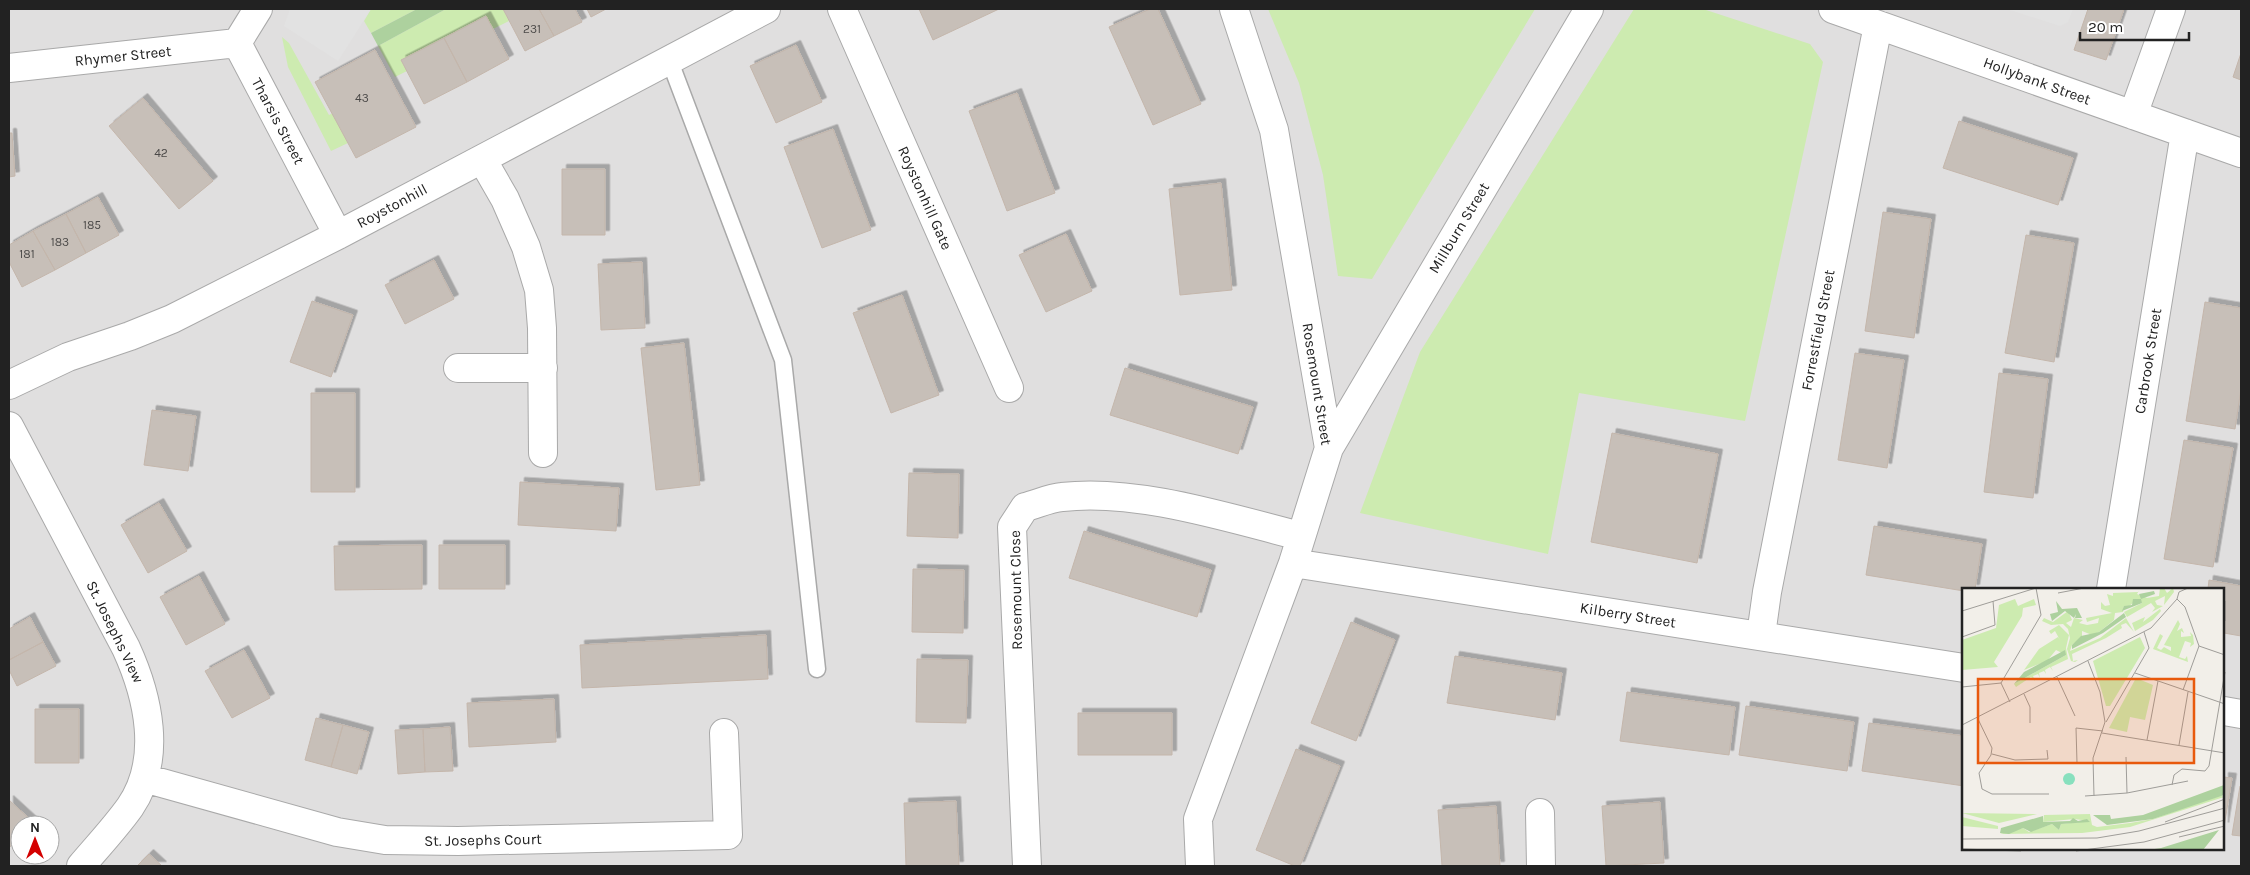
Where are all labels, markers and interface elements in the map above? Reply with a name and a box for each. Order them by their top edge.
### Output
scale bar [2080,10,2189,42]
text: 20 m [2088,18,2123,36]
house number: 231 [523,22,541,36]
street label: Rhymer Street [74,42,173,70]
street label: Hollybank Street [1981,53,2094,109]
street label: Tharsis Street [248,75,308,168]
house number: 43 [355,91,369,105]
street label: Roystonhill Gate [894,143,956,253]
house number: 42 [154,146,168,160]
street label: Millburn Street [1425,179,1493,277]
street label: Roystonhill [354,180,430,232]
house number: 185 [83,218,101,232]
house number: 183 [51,235,69,249]
house number: 181 [19,247,35,261]
street label: Forrestfield Street [1797,268,1839,392]
street label: Carbrook Street [2131,307,2165,415]
street label: Rosemount Street [1298,321,1336,447]
street label: Rosemount Close [1006,530,1026,650]
street label: St. Josephs View [82,578,148,686]
inset map [1962,588,2225,850]
street label: Kilberry Street [1579,599,1678,632]
north arrow [10,815,60,865]
text: N [30,819,40,836]
street label: St. Josephs Court [424,830,542,850]

